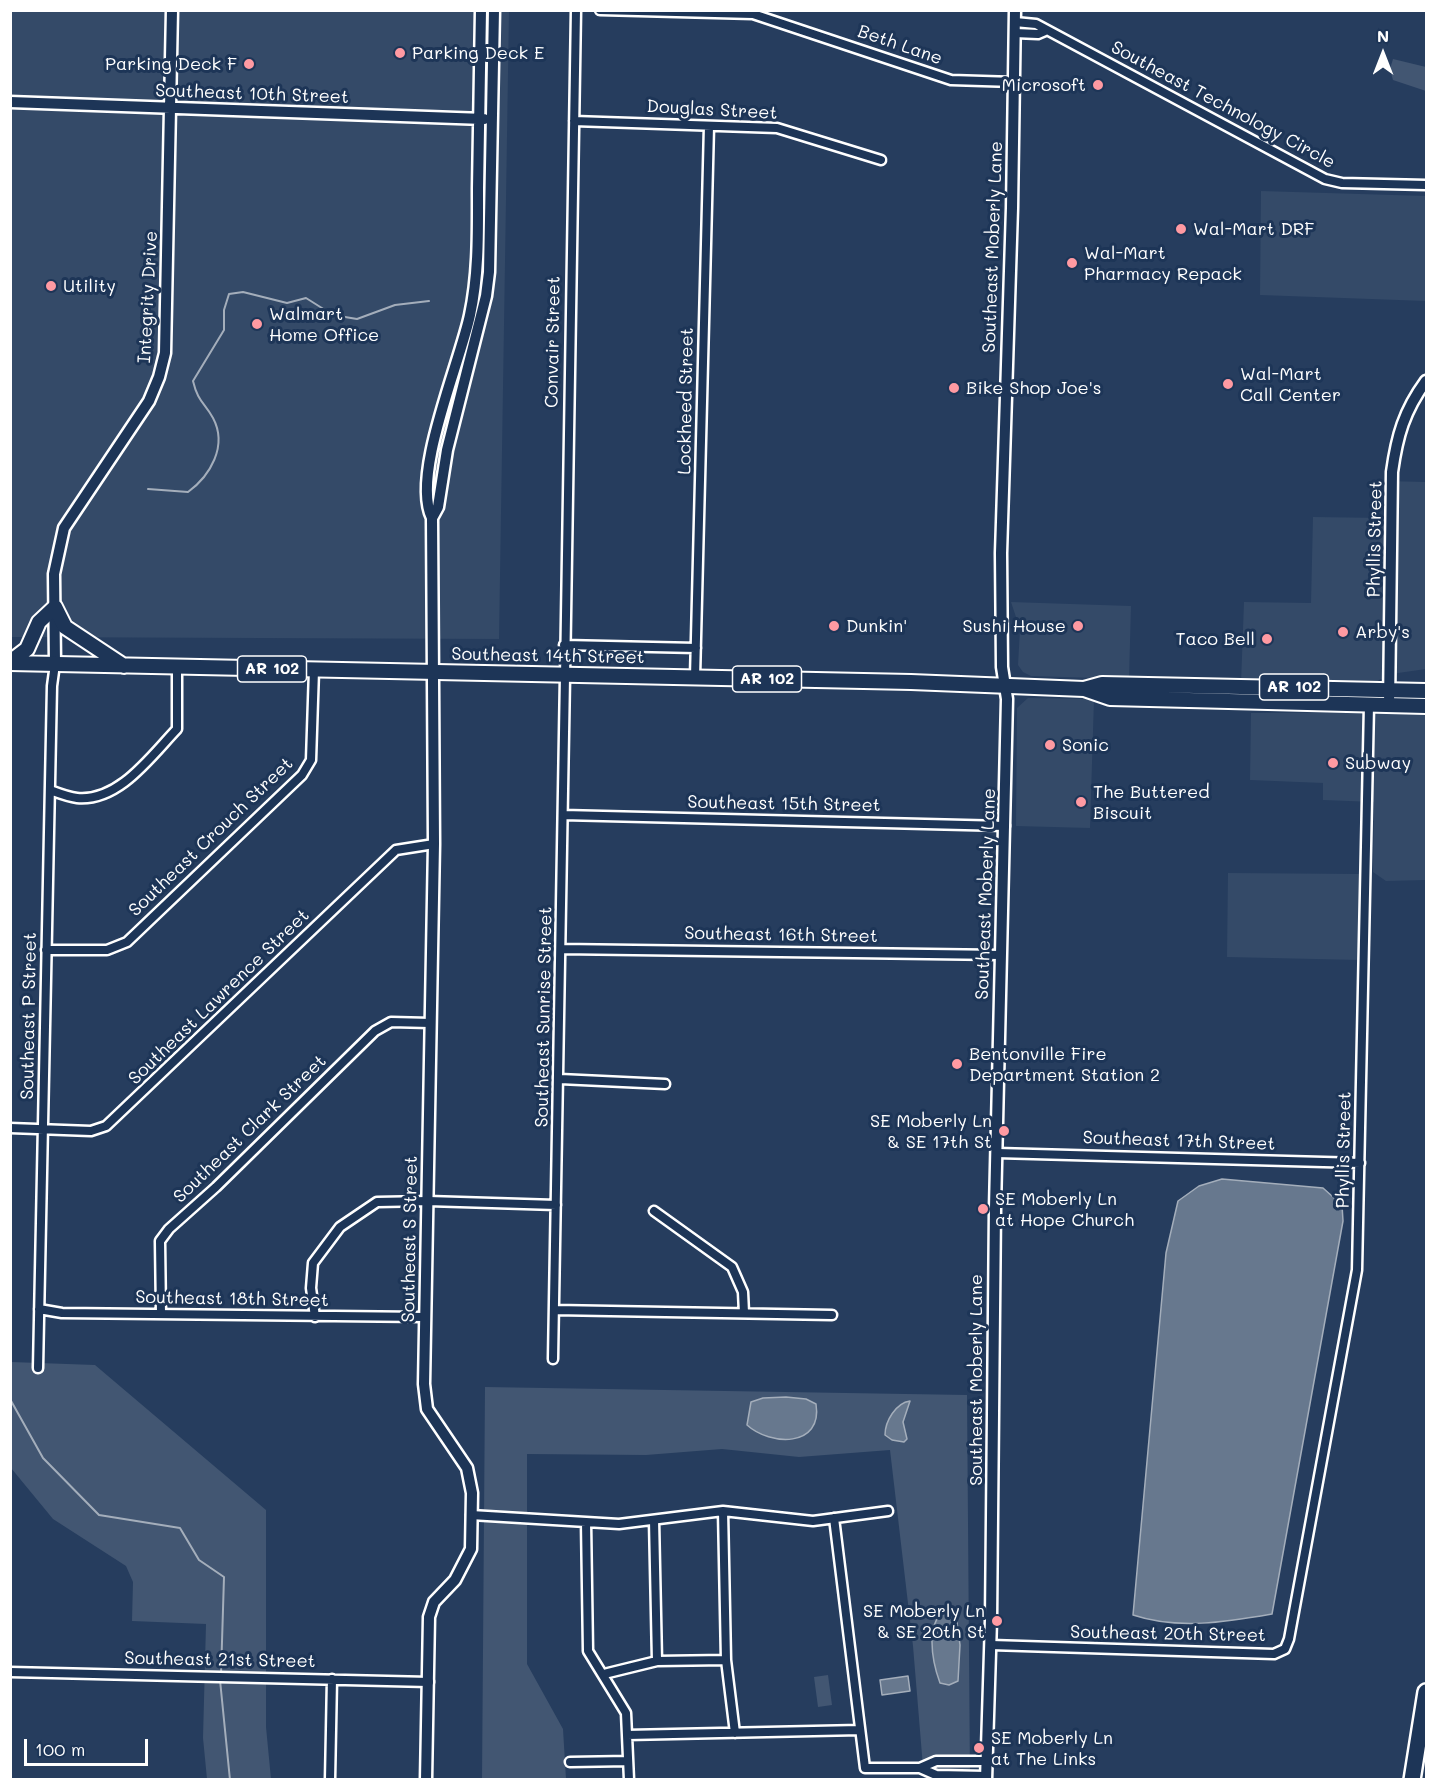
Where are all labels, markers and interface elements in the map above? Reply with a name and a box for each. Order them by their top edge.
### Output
street label: Beth Lane [855,20,945,70]
north arrow [1353,24,1413,84]
text: N [1377,25,1389,46]
street label: Southeast Technology Circle [1107,37,1339,173]
place label: Parking Deck E [412,42,544,64]
marker: Parking Deck E [393,46,407,60]
place label: Parking Deck F [105,53,237,75]
marker: Parking Deck F [242,57,256,71]
place label: Microsoft [1002,74,1086,96]
marker: Microsoft [1091,78,1105,92]
street label: Southeast 10th Street [155,80,349,108]
street label: Douglas Street [646,96,778,124]
street label: Southeast Moberly Lane [979,141,1007,353]
place label: Wal-Mart DRF [1193,218,1314,240]
marker: Wal-Mart DRF [1174,222,1188,236]
street label: Integrity Drive [134,230,162,364]
place label: Wal-Mart Pharmacy Repack [1084,242,1242,284]
marker: Wal-Mart Pharmacy Repack [1065,256,1079,270]
place label: Utility [63,275,116,297]
street label: Convair Street [541,276,565,408]
marker: Utility [44,279,58,293]
place label: Walmart Home Office [269,303,379,346]
marker: Walmart Home Office [250,317,264,331]
street label: Lockheed Street [674,327,698,475]
place label: Wal-Mart Call Center [1240,363,1341,406]
place label: Bike Shop Joe's [966,377,1101,399]
marker: Wal-Mart Call Center [1221,377,1235,391]
marker: Bike Shop Joe's [947,381,961,395]
street label: Phyllis Street [1363,480,1387,598]
place label: Dunkin' [846,615,907,637]
place label: Sushi House [963,615,1066,637]
marker: Dunkin' [827,619,841,633]
marker: Sushi House [1071,619,1085,633]
place label: Arby's [1355,621,1410,643]
marker: Arby's [1336,625,1350,639]
place label: Taco Bell [1175,628,1255,650]
marker: Taco Bell [1260,632,1274,646]
street label: Southeast 14th Street [451,644,645,668]
road number: AR 102 [238,656,306,682]
road number: AR 102 [732,666,801,692]
road number: AR 102 [1260,674,1328,700]
place label: Sonic [1062,734,1109,756]
marker: Sonic [1043,738,1057,752]
place label: Subway [1345,752,1411,774]
street label: Southeast Crouch Street [124,753,298,921]
marker: Subway [1326,756,1340,770]
place label: The Buttered Biscuit [1093,781,1210,824]
street label: Southeast Moberly Lane [972,788,1000,1000]
street label: Southeast 15th Street [687,792,881,816]
marker: The Buttered Biscuit [1074,795,1088,809]
street label: Southeast Lawrence Street [124,905,314,1089]
street label: Southeast Sunrise Street [531,906,557,1128]
street label: Southeast 16th Street [684,923,878,947]
street label: Southeast P Street [17,932,41,1100]
place label: Bentonville Fire Department Station 2 [969,1043,1160,1086]
street label: Southeast Clark Street [169,1050,331,1208]
marker: Bentonville Fire Department Station 2 [950,1057,964,1071]
street label: Phyllis Street [1332,1091,1356,1209]
place label: SE Moberly Ln & SE 17th St [870,1110,992,1152]
marker: SE Moberly Ln & SE 17th St [997,1124,1011,1138]
street label: Southeast 17th Street [1082,1127,1276,1155]
street label: Southeast S Street [398,1155,422,1323]
place label: SE Moberly Ln at Hope Church [995,1188,1134,1230]
marker: SE Moberly Ln at Hope Church [976,1202,990,1216]
street label: Southeast Moberly Lane [965,1274,987,1486]
street label: Southeast 18th Street [135,1287,329,1311]
place label: SE Moberly Ln & SE 20th St [863,1600,985,1642]
marker: SE Moberly Ln & SE 20th St [990,1614,1004,1628]
street label: Southeast 20th Street [1070,1621,1266,1647]
street label: Southeast 21st Street [124,1648,316,1672]
scale bar [27,1727,152,1765]
place label: SE Moberly Ln at The Links [991,1727,1113,1770]
text: 100 m [35,1737,85,1761]
marker: SE Moberly Ln at The Links [972,1741,986,1755]

